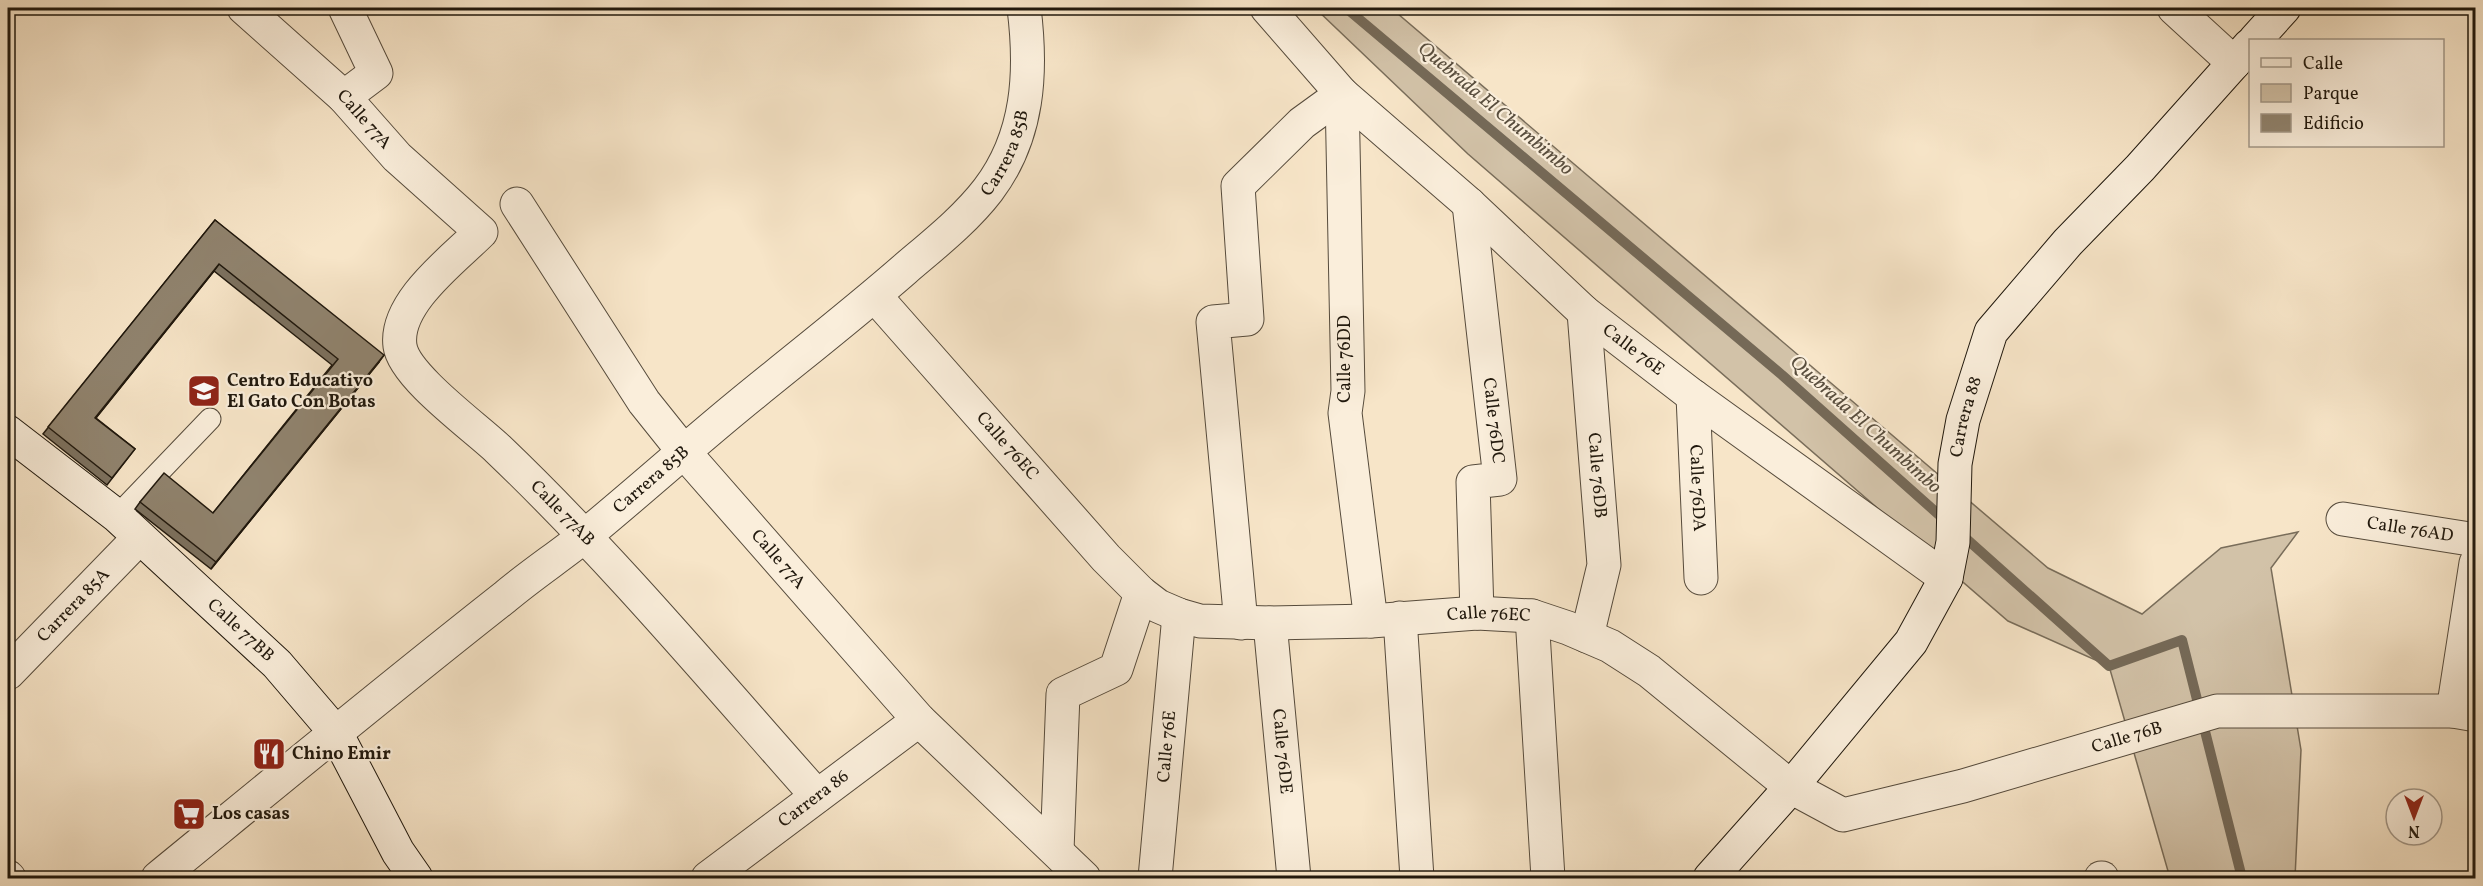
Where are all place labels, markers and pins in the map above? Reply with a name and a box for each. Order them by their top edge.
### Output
place label: Centro Educativo El Gato Con Botas [227,369,376,415]
school or university icon: Centro Educativo El Gato Con Botas [186,373,222,409]
restaurant icon: Chino Emir [251,736,287,772]
place label: Chino Emir [292,742,391,767]
supermarket icon: Los casas [171,796,207,832]
place label: Los casas [212,802,290,827]

